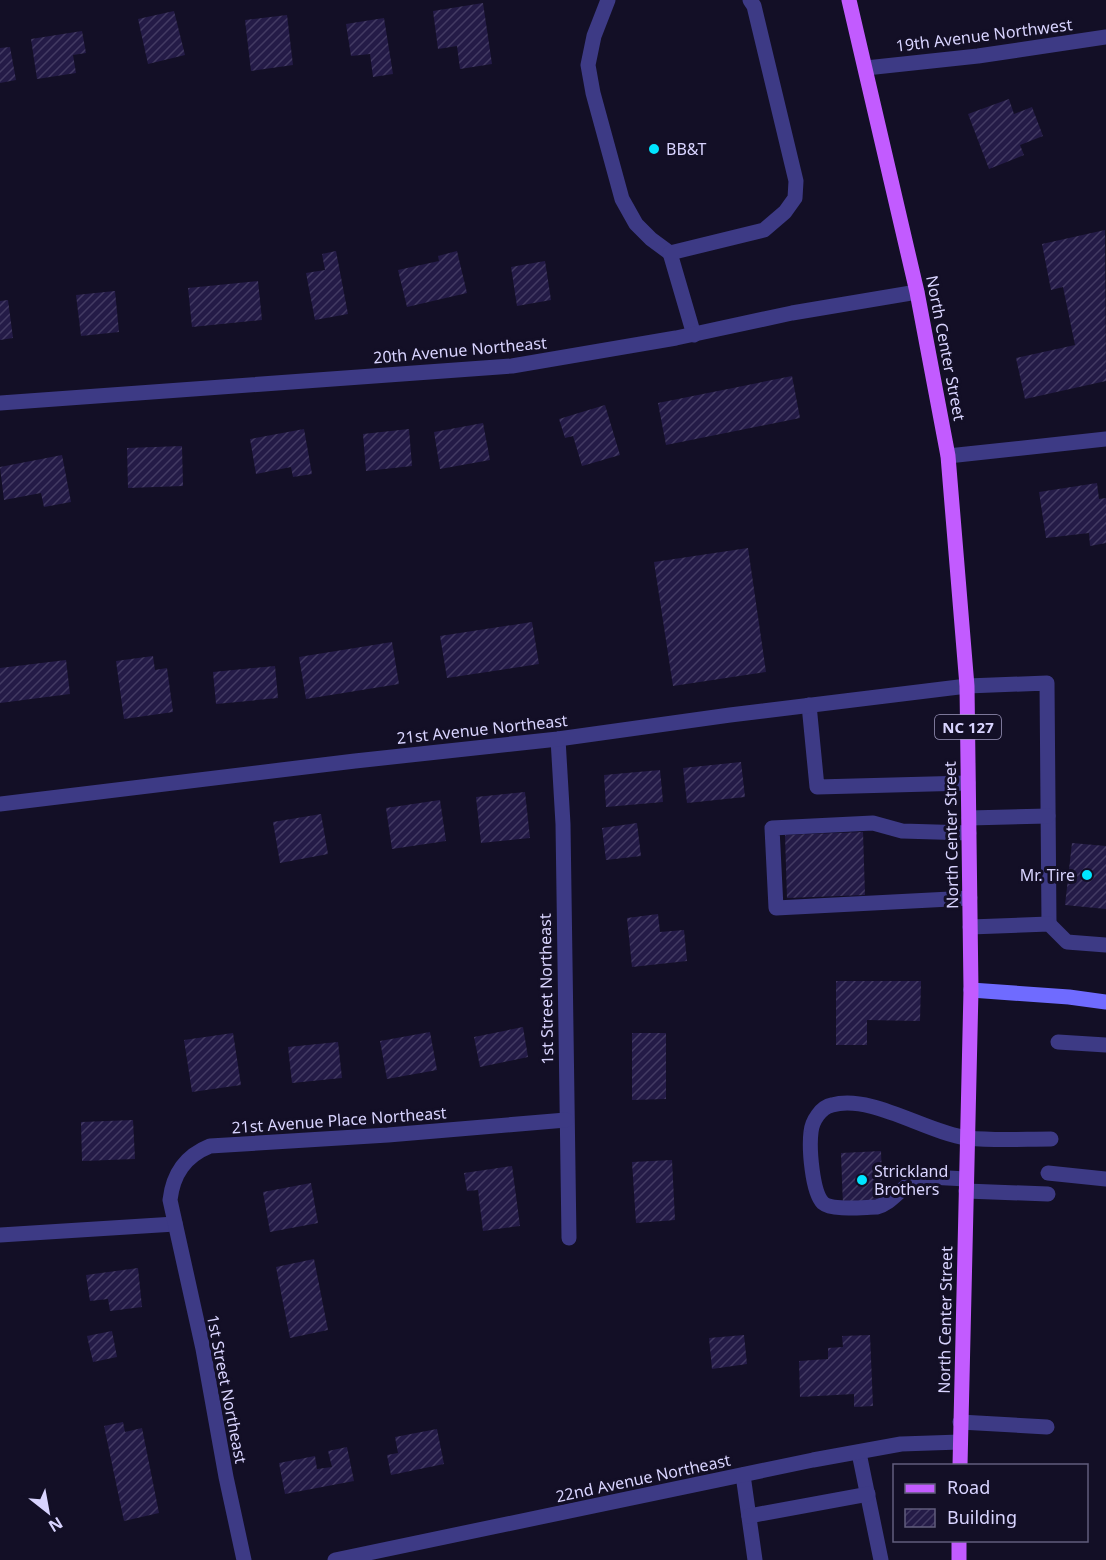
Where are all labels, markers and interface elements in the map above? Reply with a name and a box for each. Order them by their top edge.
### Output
street label: 19th Avenue Northwest [895,13,1074,57]
place label: BB&T [666,138,707,160]
marker: BB&T [647,142,661,156]
street label: North Center Street [921,273,971,423]
street label: 20th Avenue Northeast [372,331,548,369]
street label: 21st Avenue Northeast [395,709,569,749]
road number: NC 127 [935,715,1001,739]
street label: North Center Street [939,761,963,909]
place label: Mr. Tire [1020,864,1075,886]
marker: Mr. Tire [1080,868,1094,882]
street label: 1st Street Northeast [534,913,558,1065]
street label: 21st Avenue Place Northeast [231,1101,447,1138]
place label: Strickland Brothers [874,1160,948,1200]
marker: Strickland Brothers [855,1173,869,1187]
street label: North Center Street [933,1246,957,1394]
street label: 1st Street Northeast [202,1313,252,1465]
street label: 22nd Avenue Northeast [554,1449,733,1507]
legend [893,1464,1088,1542]
text: Road [947,1475,990,1499]
north arrow [18,1482,78,1542]
text: Building [947,1505,1017,1529]
text: N [44,1512,67,1538]

